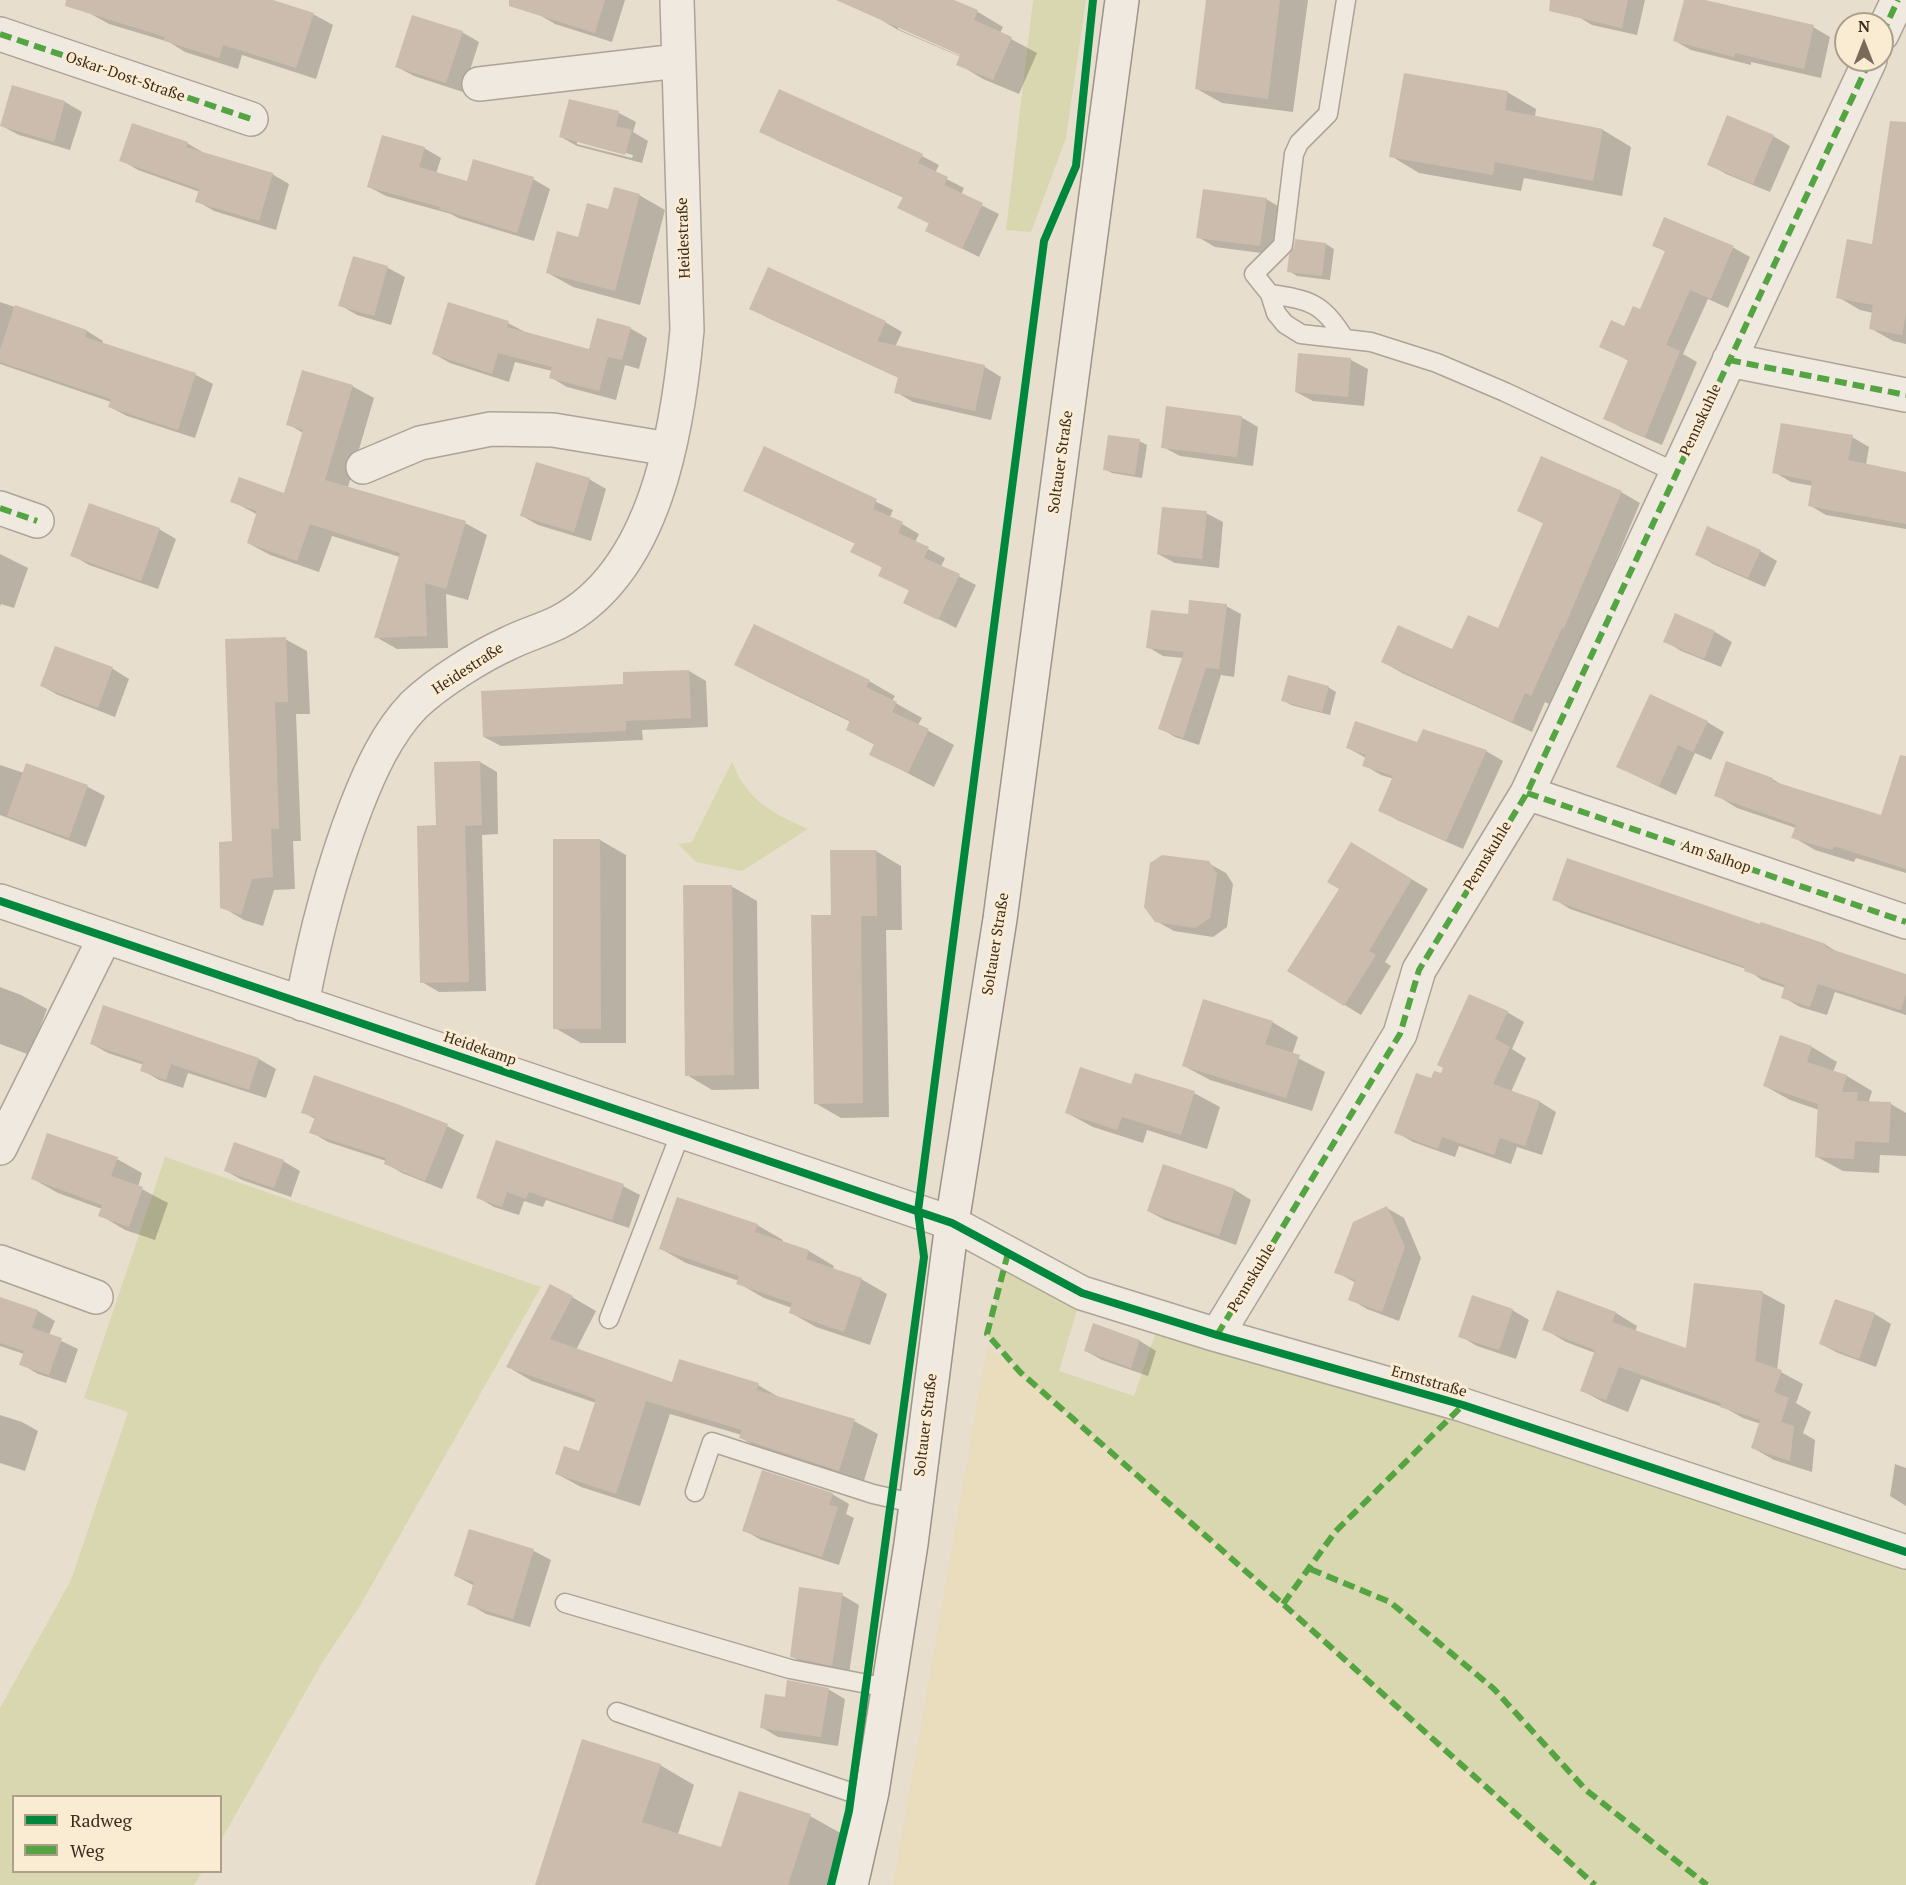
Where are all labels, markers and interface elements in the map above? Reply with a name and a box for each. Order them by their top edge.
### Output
north arrow [1834,12,1894,72]
text: N [1858,15,1870,37]
street label: Oskar-Dost-Straße [63,48,187,106]
street label: Heidestraße [674,197,694,279]
street label: Pennskuhle [1676,381,1726,459]
street label: Soltauer Straße [1045,409,1077,515]
street label: Heidestraße [429,639,507,699]
street label: Pennskuhle [1460,818,1516,894]
street label: Am Salhop [1679,837,1753,877]
street label: Soltauer Straße [979,891,1013,997]
street label: Heidekamp [441,1028,519,1070]
street label: Pennskuhle [1224,1240,1280,1316]
street label: Ernststraße [1389,1363,1469,1401]
street label: Soltauer Straße [911,1372,941,1478]
legend [12,1795,222,1873]
text: Radweg [70,1808,132,1832]
text: Weg [70,1838,104,1862]

